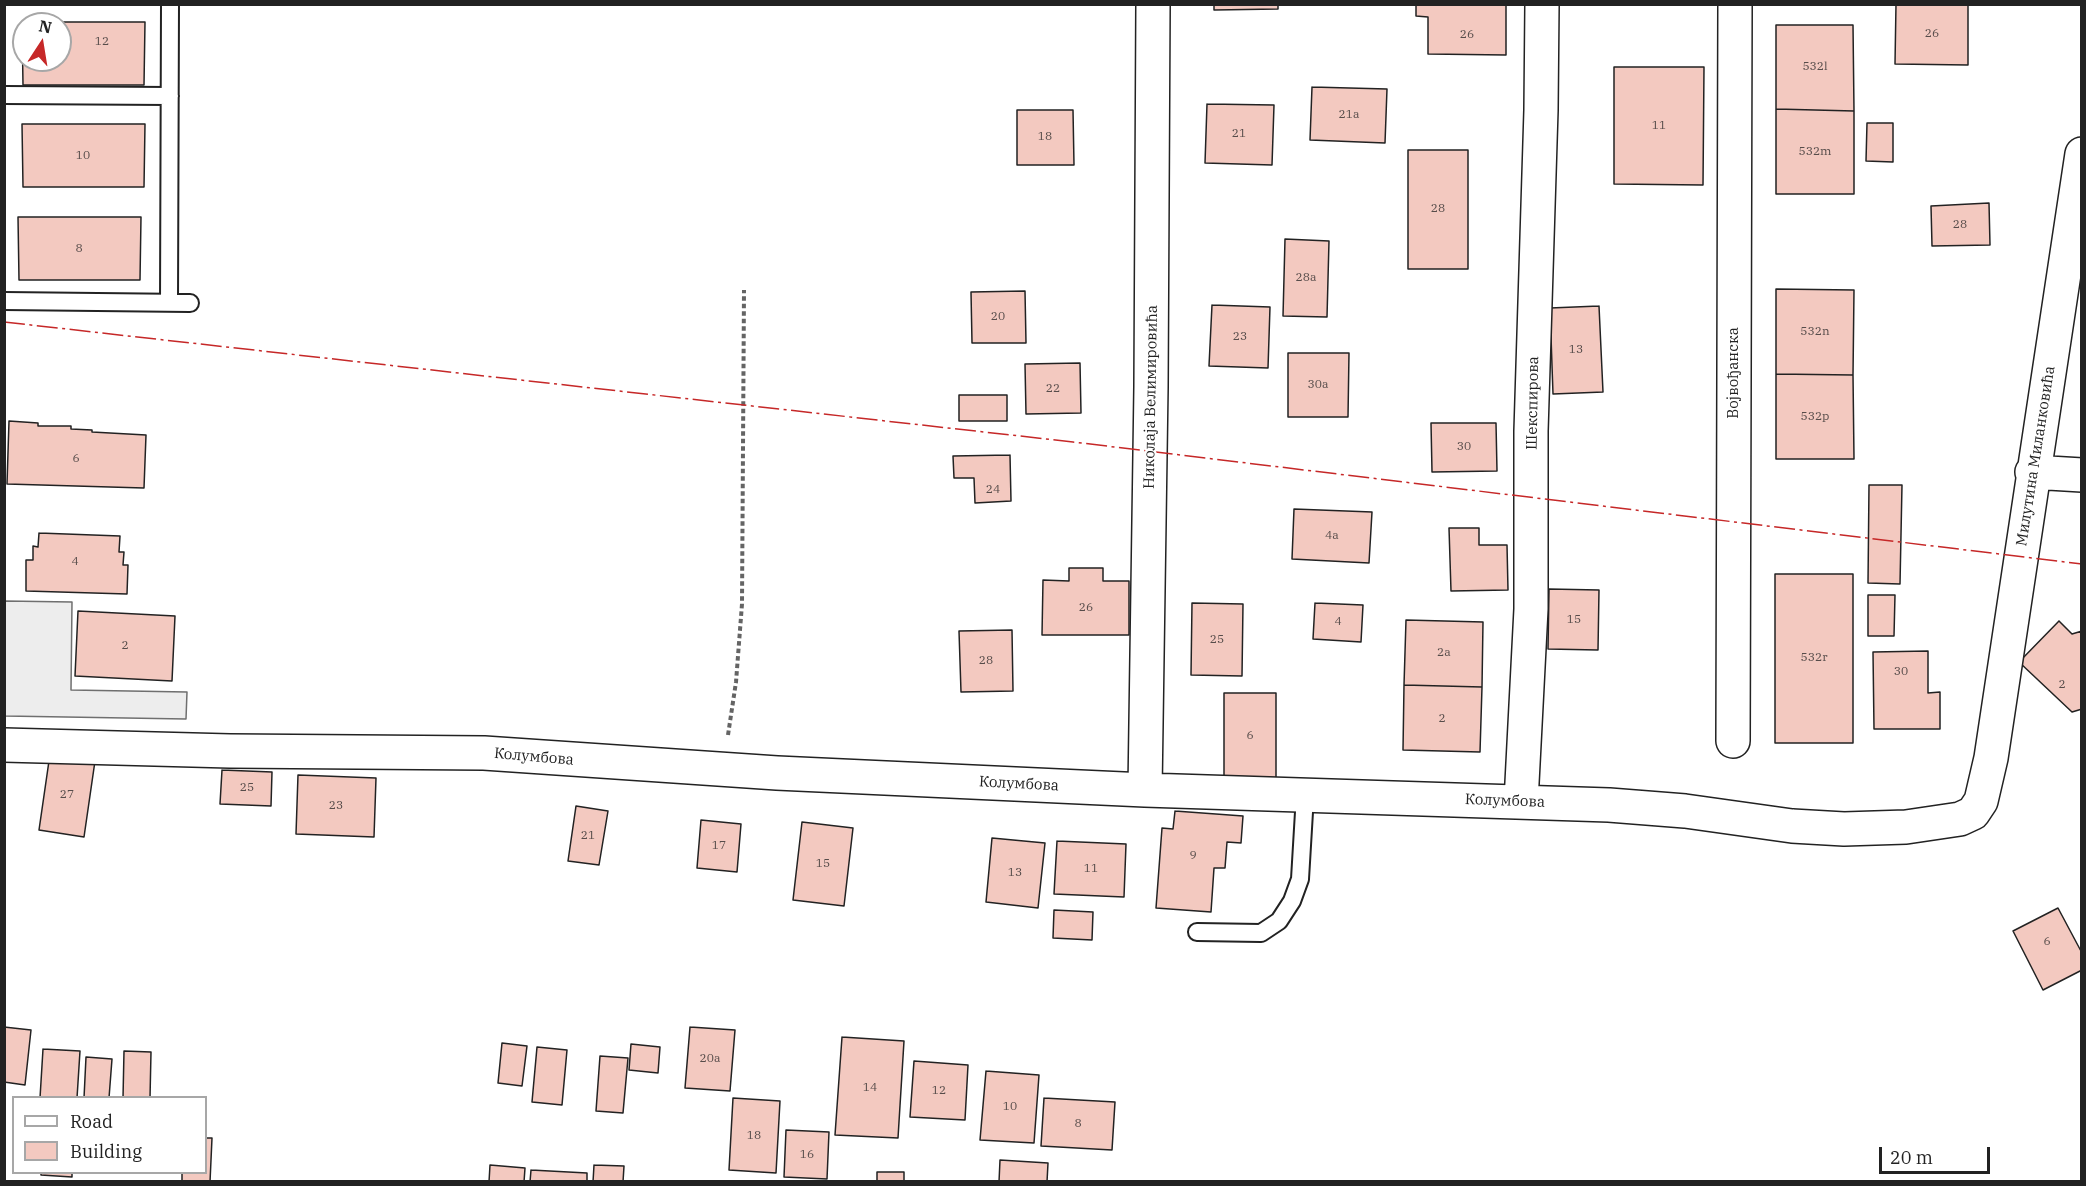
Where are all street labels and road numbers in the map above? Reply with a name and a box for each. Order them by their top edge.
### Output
street label: Николаја Велимировића [1140,305,1162,489]
street label: Војвођанска [1725,327,1743,419]
street label: Шекспирова [1523,356,1543,450]
street label: Милутина Миланковића [2013,364,2059,548]
street label: Колумбова [493,745,575,769]
street label: Колумбова [979,773,1059,795]
street label: Колумбова [1465,791,1545,811]

